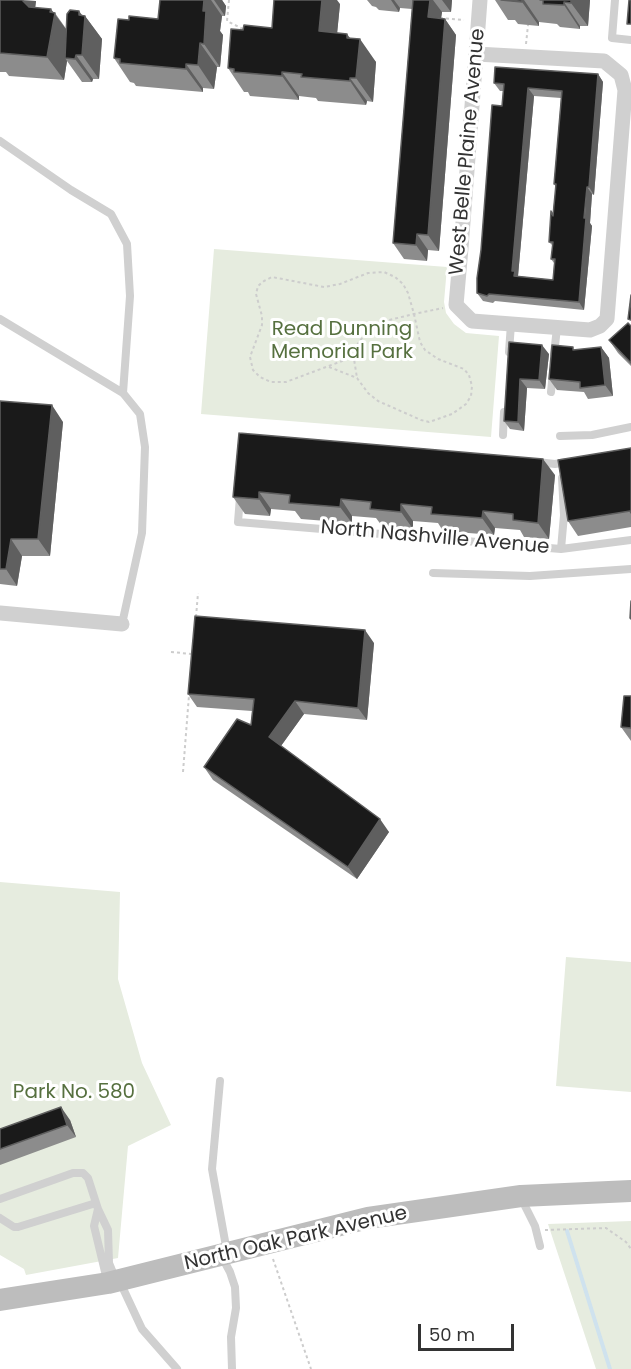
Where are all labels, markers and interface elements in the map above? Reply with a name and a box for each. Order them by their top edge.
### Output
street label: West Belle Plaine Avenue [445,28,491,276]
park label: Read Dunning Memorial Park [271,318,413,365]
street label: North Nashville Avenue [320,516,550,560]
park label: Park No. 580 [13,1081,135,1105]
street label: North Oak Park Avenue [182,1202,410,1276]
scale bar [421,1312,517,1350]
text: 50 m [429,1322,475,1347]

